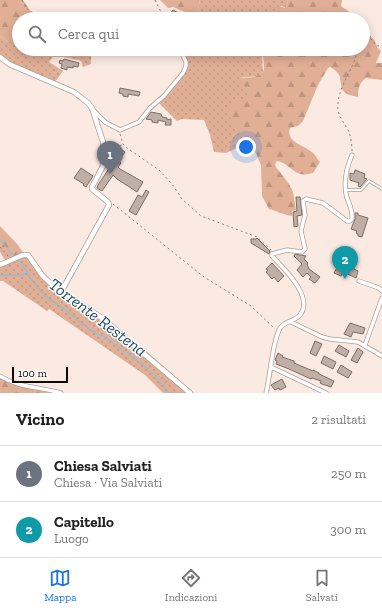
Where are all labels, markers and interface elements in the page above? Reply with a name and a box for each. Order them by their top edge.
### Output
search box [12,12,370,56]
icon: search [26,23,48,45]
text: Cerca qui [58,25,119,43]
your location [236,137,256,157]
pin: 1 [97,141,123,174]
pin: 2 [332,246,358,279]
water label: Torrente Restena [45,274,151,360]
scale bar [12,365,68,384]
text: 100 m [18,367,47,380]
text: Vicino [16,409,64,429]
text: 2 risultati [311,412,366,427]
text: Chiesa Salviati [54,457,152,475]
text: 1 [26,466,32,481]
text: 250 m [331,466,366,481]
text: Chiesa · Via Salviati [54,475,162,490]
text: Capitello [54,513,114,531]
text: 2 [26,522,32,537]
text: 300 m [330,522,366,537]
text: Luogo [54,531,89,546]
tab: Mappa [44,567,77,604]
tab: Indicazioni [165,567,217,604]
tab: Salvati [306,567,338,604]

